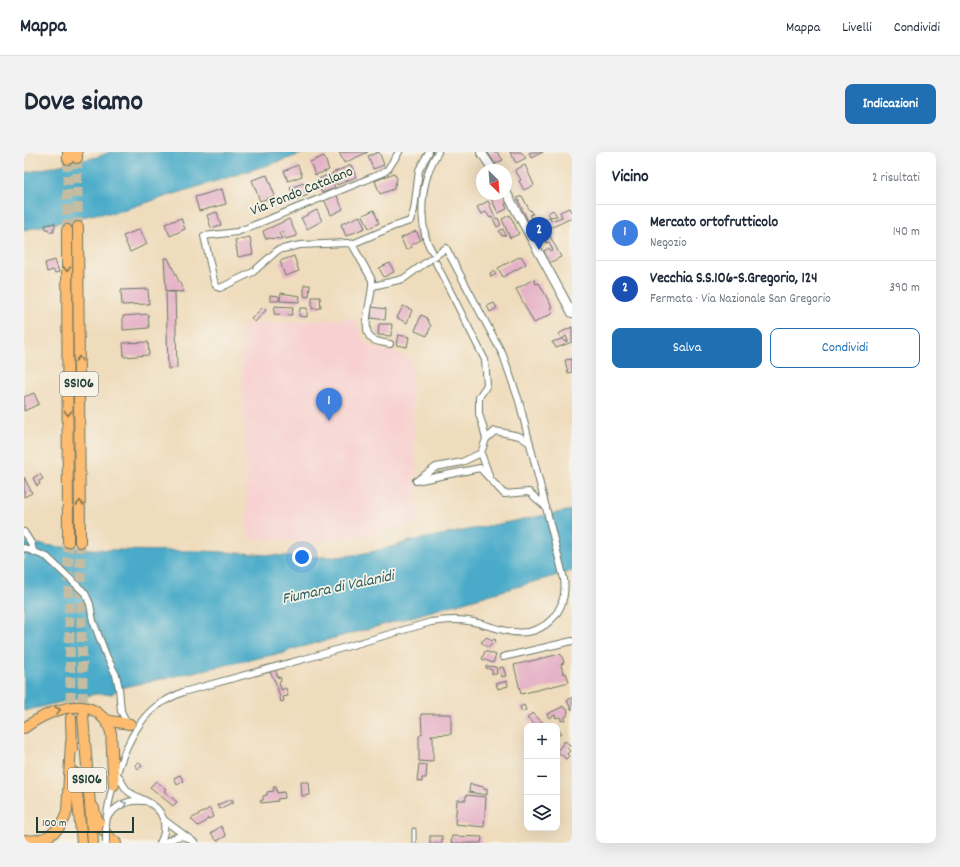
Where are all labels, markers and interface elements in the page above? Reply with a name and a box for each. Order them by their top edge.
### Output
text: Mappa [20,14,66,41]
text: Mappa [786,18,820,38]
text: Livelli [842,18,872,38]
text: Condividi [894,18,940,38]
text: Dove siamo [24,84,143,124]
button: Indicazioni [845,84,936,124]
street label: Via Fondo Catalano [247,161,357,223]
north arrow [476,164,512,200]
text: Vicino [612,166,649,190]
text: 2 risultati [872,169,920,188]
text: Mercato ortofrutticolo [650,212,778,234]
pin: 2 [526,217,552,250]
text: 1 [624,223,626,242]
text: 140 m [893,223,920,242]
text: Negozio [650,234,687,253]
one-way arrow [63,266,71,272]
text: Vecchia S.S.106-S.Gregorio, 124 [650,268,818,290]
text: 2 [622,279,628,298]
text: 390 m [889,279,920,298]
text: Fermata · Via Nazionale San Gregorio [650,290,831,309]
button: Salva [612,328,762,368]
button: Condividi [770,328,920,368]
one-way arrow [75,356,83,362]
road number: SS106 [60,372,98,396]
pin: 1 [316,388,342,421]
one-way arrow [64,410,72,416]
one-way arrow [76,500,84,506]
your location [292,547,312,567]
water label: Fiumara di Valanidi [280,564,399,611]
one-way arrow [55,707,62,715]
map controls [524,723,560,831]
button: + [524,723,560,759]
button: − [524,759,560,795]
road number: SS106 [68,768,106,792]
button: layers [524,795,560,831]
one-way arrow [120,801,127,809]
scale bar [36,815,134,834]
text: 100 m [42,816,66,832]

